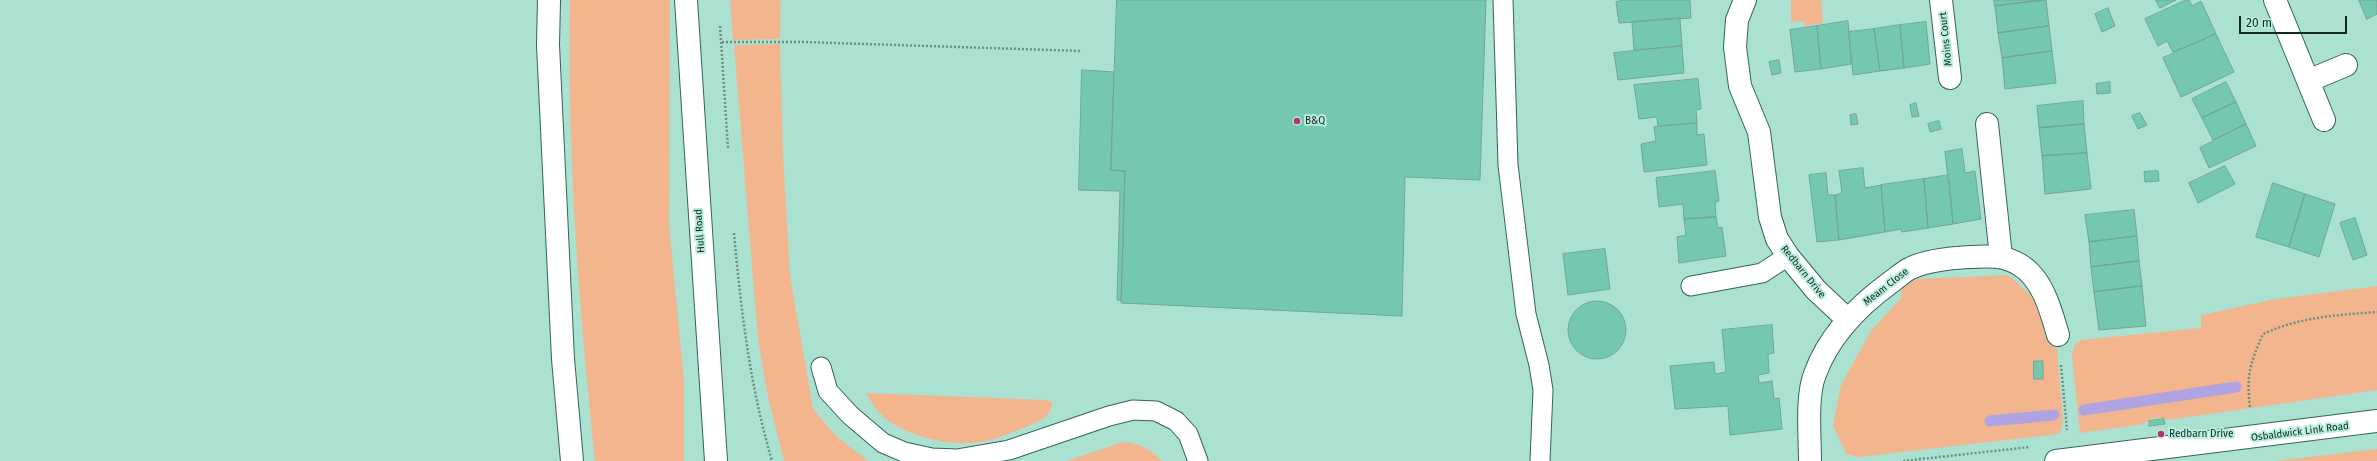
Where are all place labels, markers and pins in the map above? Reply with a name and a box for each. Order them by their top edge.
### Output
place label: B&Q [1305,115,1325,127]
marker: B&Q [1292,116,1302,126]
place label: Redbarn Drive [2169,428,2233,440]
marker: Redbarn Drive [2156,429,2166,439]

